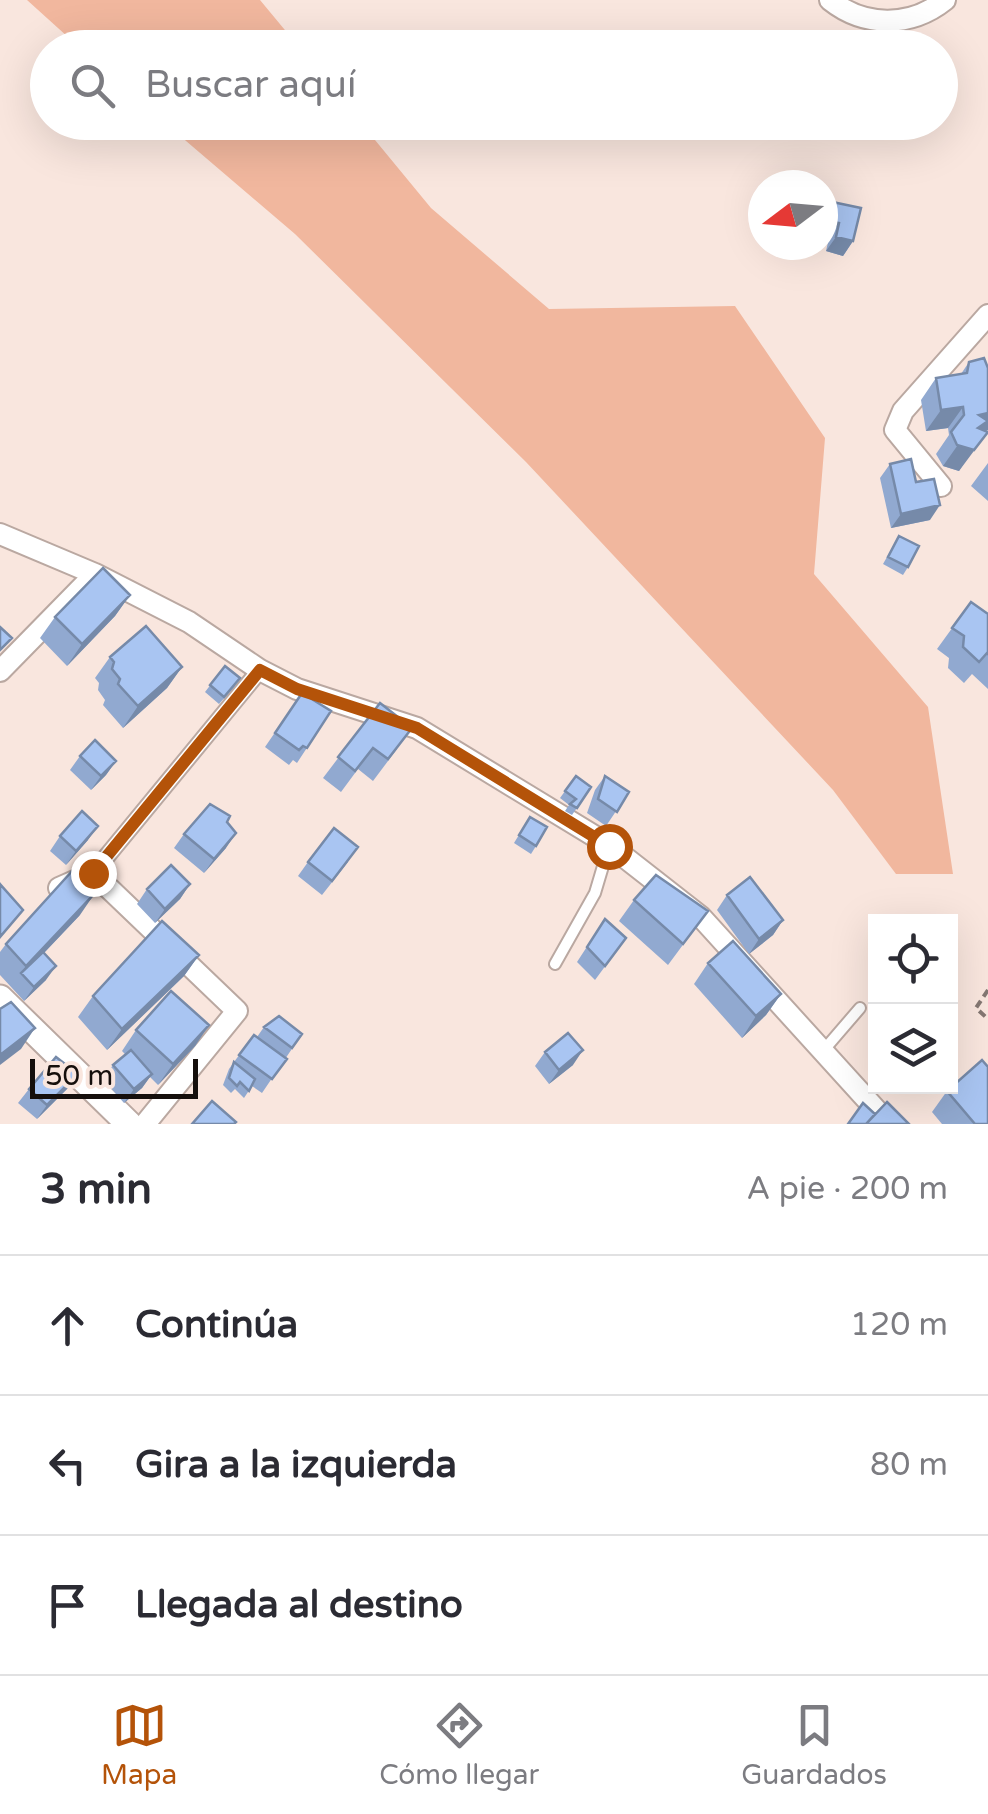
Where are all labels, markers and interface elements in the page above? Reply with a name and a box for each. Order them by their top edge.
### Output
search box [30,30,958,140]
icon: search [65,58,120,113]
text: Buscar aquí [145,62,356,108]
north arrow [748,170,838,260]
route start [587,824,633,870]
route end [71,851,117,897]
map controls [868,914,958,1094]
button: locate [868,914,958,1004]
button: layers [868,1004,958,1094]
scale bar [30,1054,198,1098]
text: 50 m [45,1059,113,1093]
text: 3 min [40,1164,152,1215]
text: A pie · 200 m [747,1170,948,1208]
icon: ahead [40,1298,95,1353]
text: Continúa [135,1302,298,1348]
text: 120 m [850,1306,948,1344]
icon: left [40,1438,95,1493]
text: Gira a la izquierda [135,1442,457,1488]
text: 80 m [870,1446,948,1484]
icon: arrive [40,1578,95,1633]
text: Llegada al destino [135,1582,463,1628]
tab: Mapa [101,1698,177,1792]
tab: Cómo llegar [379,1698,539,1792]
tab: Guardados [741,1698,887,1792]

